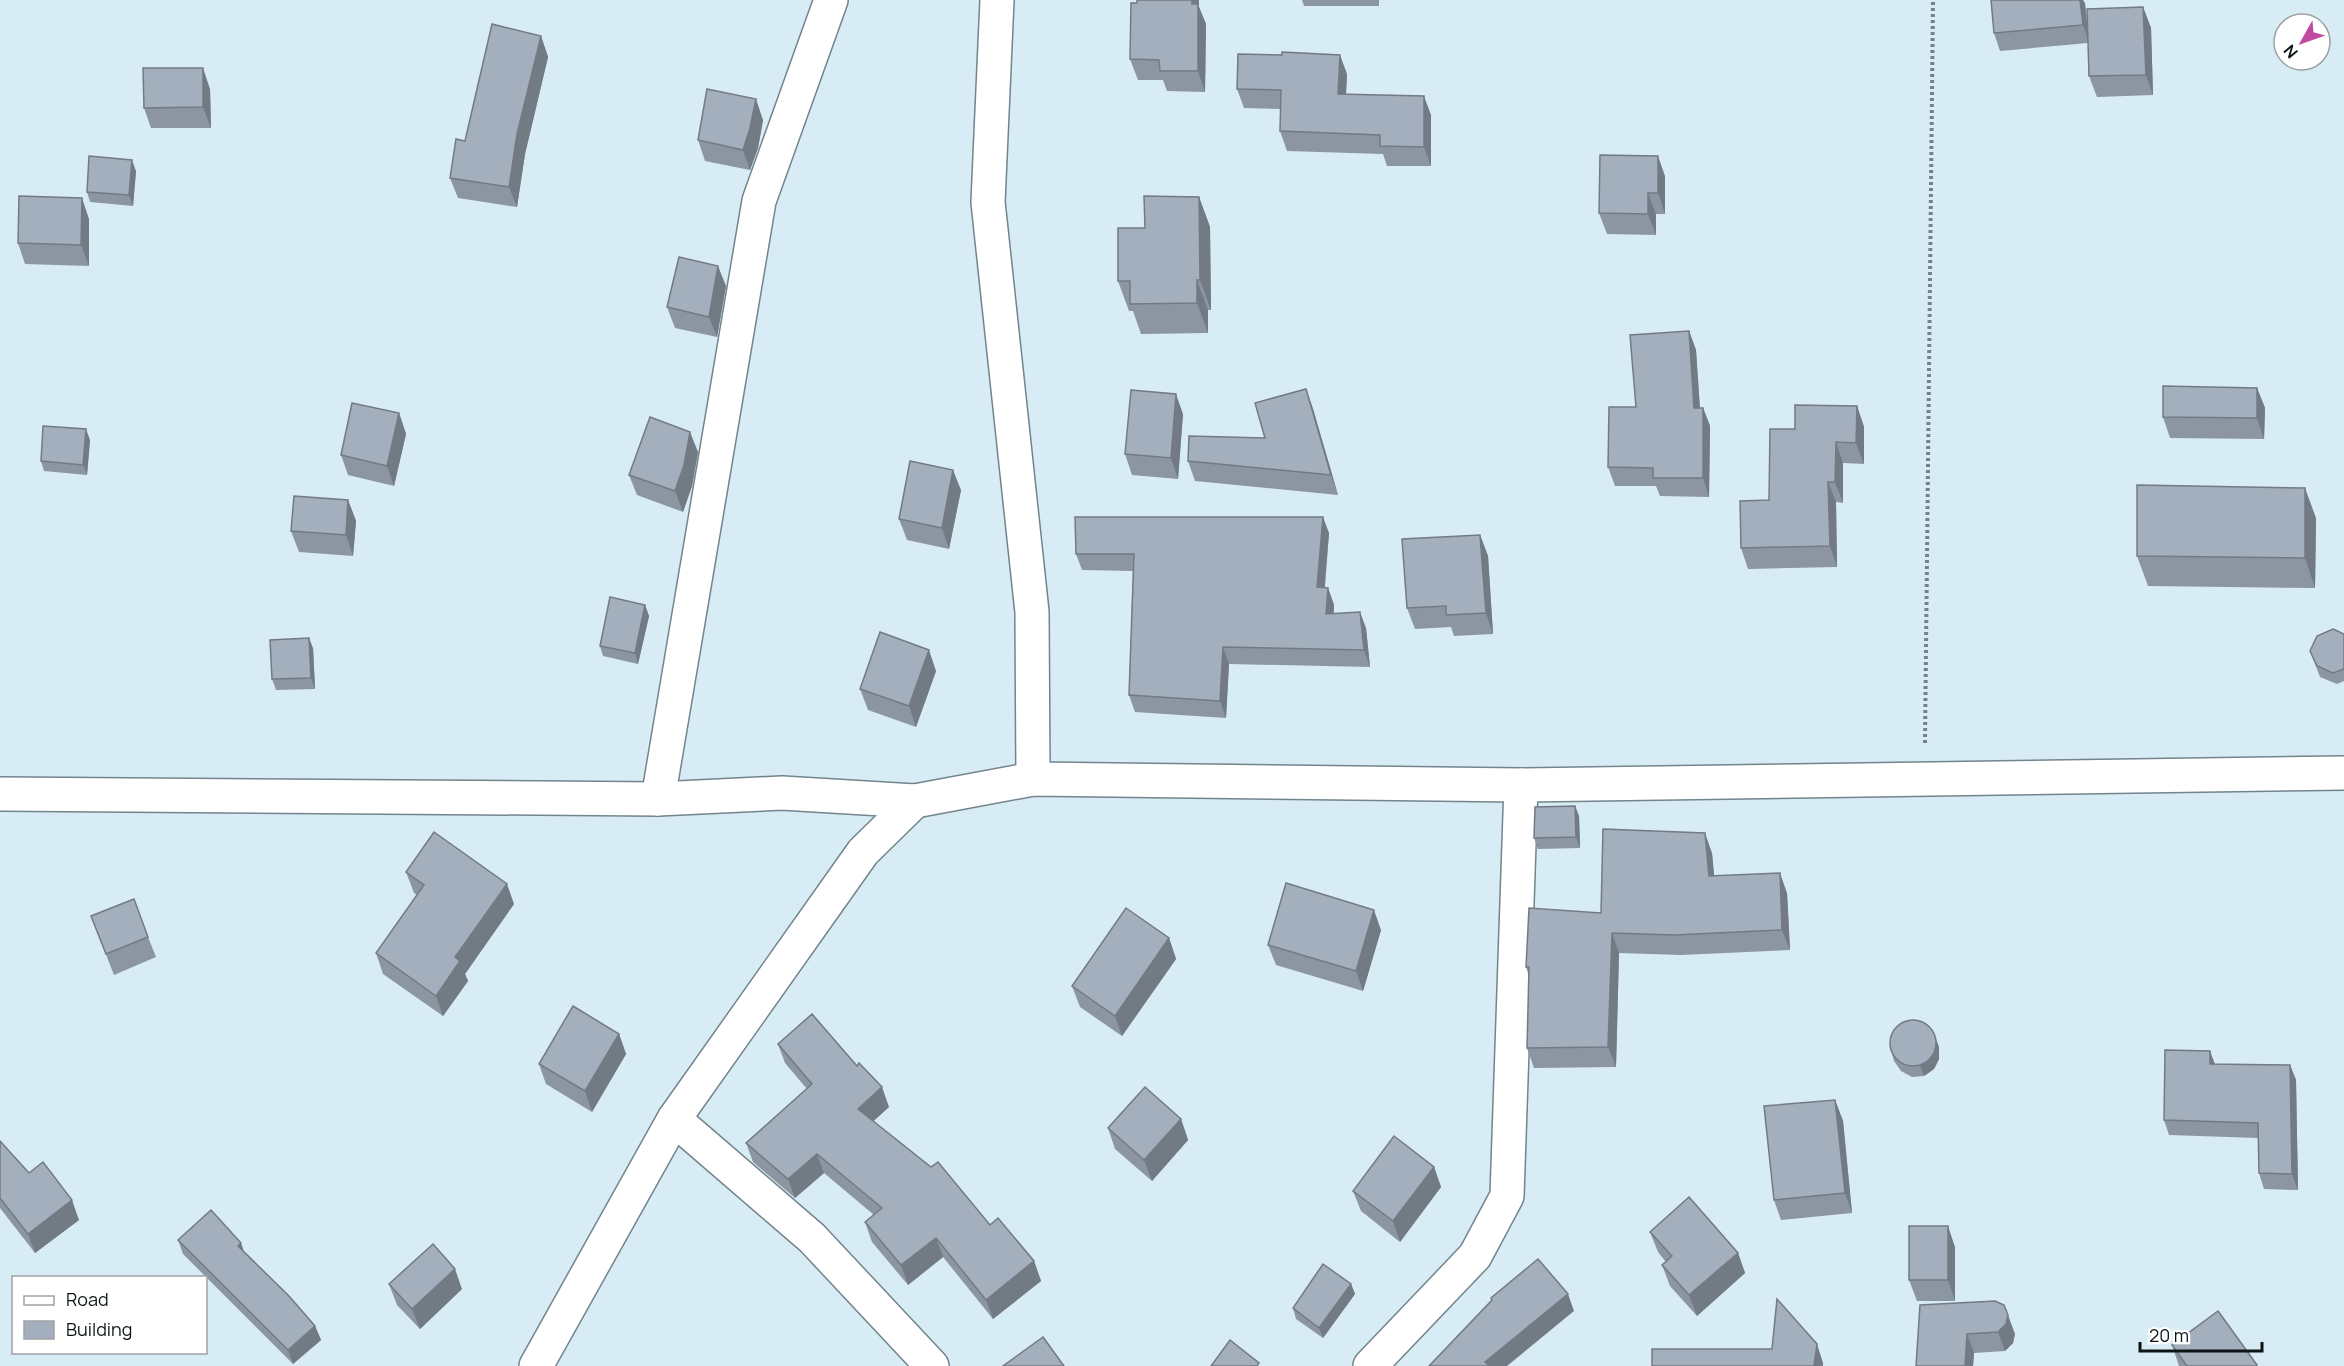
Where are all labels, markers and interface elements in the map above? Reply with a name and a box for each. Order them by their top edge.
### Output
north arrow [2272,12,2332,72]
text: N [2278,40,2303,63]
legend [12,1276,207,1354]
text: Road [66,1287,109,1311]
scale bar [2140,1315,2262,1353]
text: Building [66,1317,132,1341]
text: 20 m [2149,1323,2189,1347]

